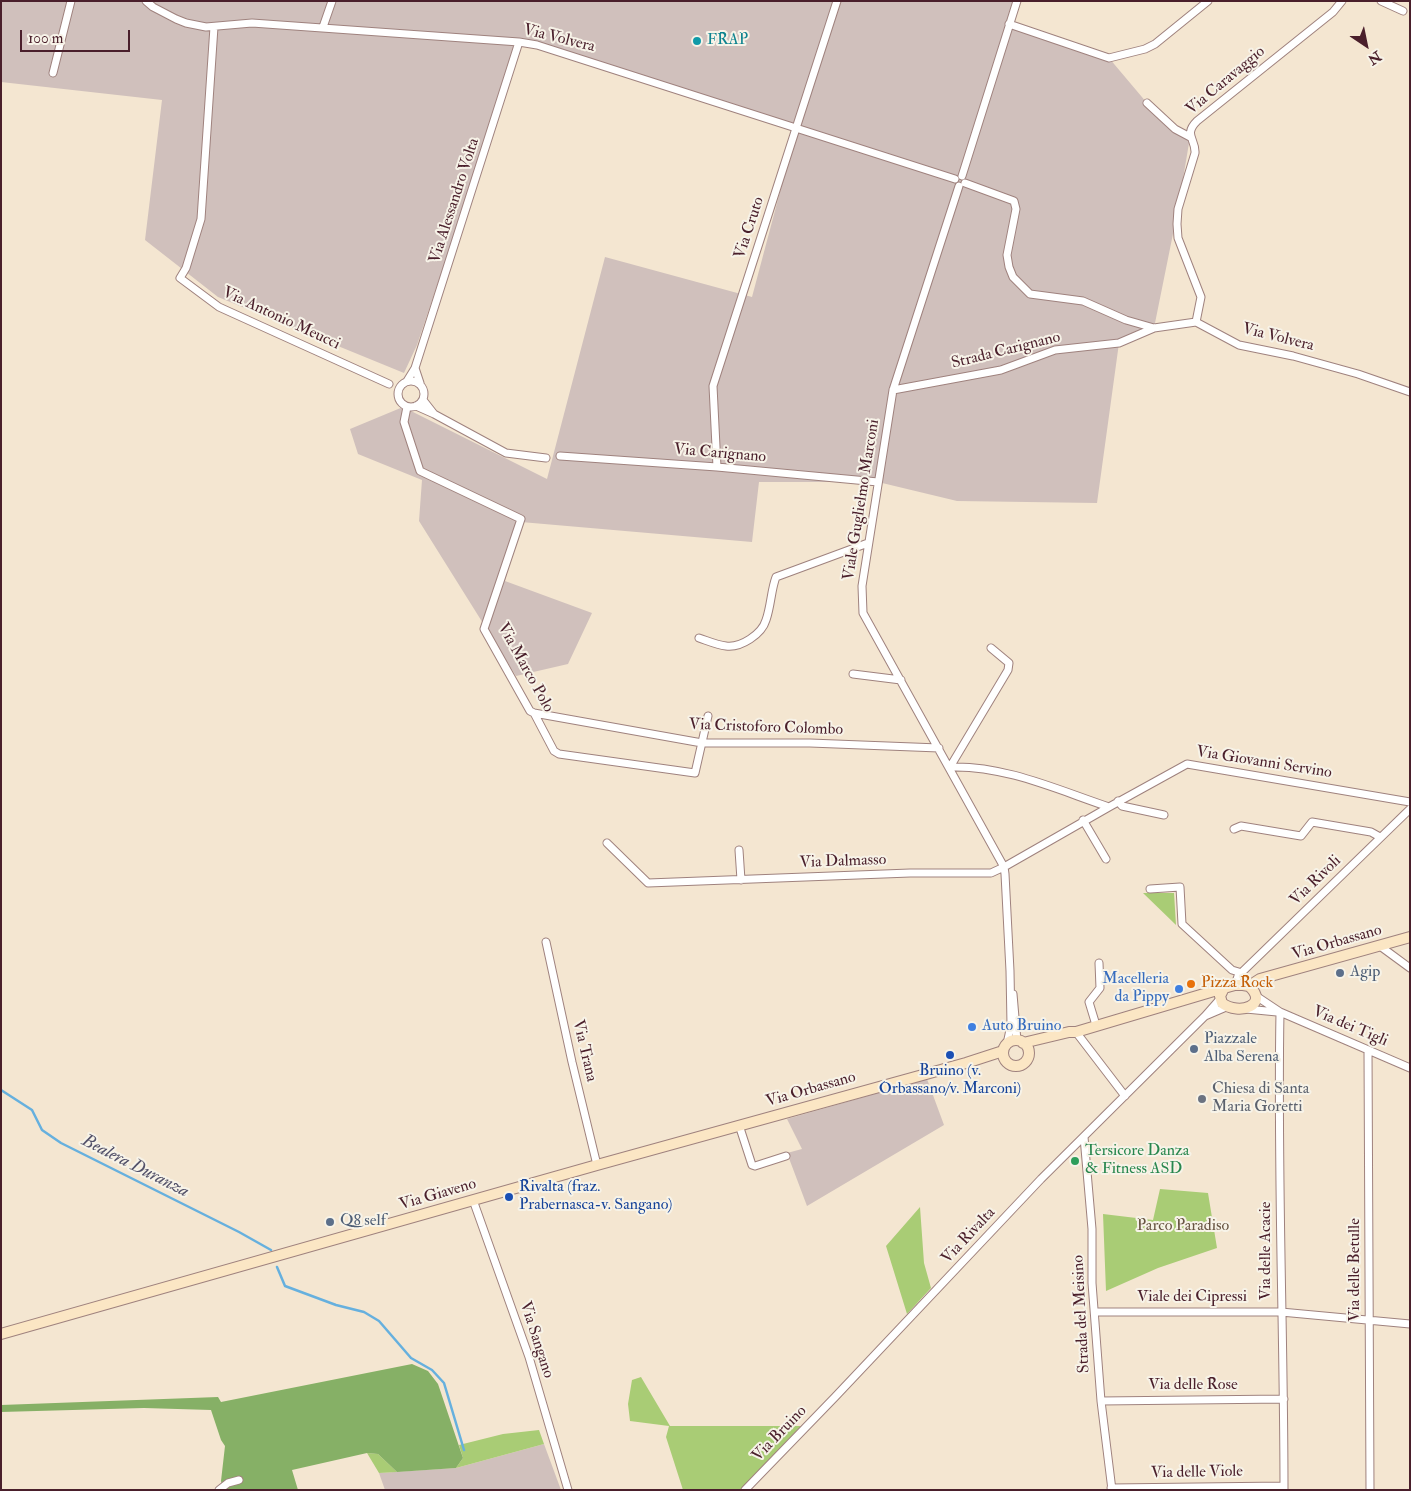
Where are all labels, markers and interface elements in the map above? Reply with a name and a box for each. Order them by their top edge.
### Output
scale bar [22,20,132,52]
north arrow [1341,20,1391,70]
street label: Via Volvera [521,21,597,57]
text: 100 m [28,29,63,48]
place label: FRAP [707,31,748,51]
marker: FRAP [691,35,703,47]
street label: Via Caravaggio [1183,42,1269,120]
text: N [1365,47,1385,68]
street label: Via Alessandro Volta [426,136,484,266]
street label: Via Cruto [731,195,769,261]
street label: Via Antonio Meucci [219,283,343,355]
street label: Via Volvera [1240,320,1316,356]
street label: Strada Carignano [950,328,1062,374]
street label: Viale Guglielmo Marconi [840,418,884,582]
street label: Via Carignano [673,440,767,468]
street label: Via Marco Polo [493,620,557,716]
street label: Via Cristoforo Colombo [689,716,843,740]
street label: Via Giovanni Servino [1195,743,1333,783]
street label: Via Dalmasso [799,851,887,873]
street label: Via Rivoli [1286,852,1346,910]
street label: Via Orbassano [1290,921,1384,965]
place label: Agip [1350,963,1380,983]
marker: Agip [1334,967,1346,979]
place label: Macelleria da Pippy [1102,970,1169,1008]
place label: Pizza Rock [1201,974,1273,994]
marker: Pizza Rock [1185,978,1197,990]
marker: Macelleria da Pippy [1173,983,1185,995]
street label: Via dei Tigli [1310,1003,1390,1051]
place label: Auto Bruino [982,1017,1061,1037]
street label: Via Trana [568,1018,600,1084]
marker: Auto Bruino [966,1021,978,1033]
place label: Piazzale Alba Serena [1204,1030,1279,1068]
marker: Piazzale Alba Serena [1188,1043,1200,1055]
marker: Bruino (v. Orbassano/v. Marconi) [944,1049,956,1061]
place label: Bruino (v. Orbassano/v. Marconi) [879,1062,1021,1100]
street label: Via Orbassano [764,1068,858,1112]
place label: Chiesa di Santa Maria Goretti [1212,1080,1309,1118]
marker: Chiesa di Santa Maria Goretti [1196,1093,1208,1105]
water label: Bealera Duranza [78,1131,192,1203]
place label: Tersicore Danza & Fitness ASD [1085,1142,1189,1180]
marker: Tersicore Danza & Fitness ASD [1069,1155,1081,1167]
street label: Via Giaveno [397,1175,479,1215]
place label: Rivalta (fraz. Prabernasca-v. Sangano) [519,1178,673,1216]
marker: Rivalta (fraz. Prabernasca-v. Sangano) [503,1191,515,1203]
street label: Via delle Acacie [1257,1202,1277,1300]
street label: Via Rivalta [938,1204,1000,1268]
place label: Q8 self [340,1212,386,1232]
marker: Q8 self [324,1216,336,1228]
park label: Parco Paradiso [1137,1217,1229,1237]
street label: Via delle Betulle [1346,1218,1366,1322]
street label: Strada del Meisino [1069,1254,1095,1374]
street label: Viale dei Cipressi [1137,1288,1247,1308]
street label: Via Sangano [515,1299,557,1381]
street label: Via delle Rose [1148,1376,1238,1396]
street label: Via Bruino [749,1402,811,1466]
street label: Via delle Viole [1151,1463,1243,1483]

